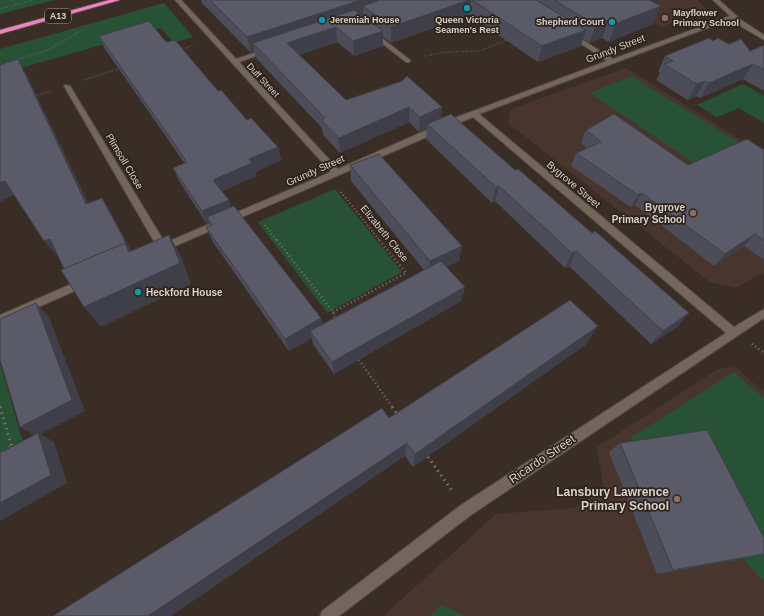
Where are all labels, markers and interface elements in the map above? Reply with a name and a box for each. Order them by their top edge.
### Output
marker: Queen Victoria Seamen's Rest [462,3,472,13]
place label: Mayflower Primary School [673,8,739,28]
road number: A13 [45,9,71,23]
marker: Mayflower Primary School [660,13,670,23]
marker: Jeremiah House [317,15,327,25]
place label: Jeremiah House [330,15,400,25]
place label: Queen Victoria Seamen's Rest [435,15,500,35]
place label: Shepherd Court [536,17,604,27]
marker: Shepherd Court [607,17,617,27]
street label: Grundy Street [584,32,646,65]
street label: Duff Street [245,61,282,99]
street label: Plimsoll Close [104,132,146,191]
street label: Grundy Street [285,153,346,188]
street label: Bygrove Street [545,159,603,210]
place label: Bygrove Primary School [612,202,685,225]
street label: Elizabeth Close [358,203,411,264]
marker: Bygrove Primary School [688,208,698,218]
marker: Heckford House [133,287,143,297]
place label: Heckford House [146,287,223,298]
street label: Ricardo Street [506,431,578,486]
place label: Lansbury Lawrence Primary School [556,485,669,513]
marker: Lansbury Lawrence Primary School [672,494,682,504]

